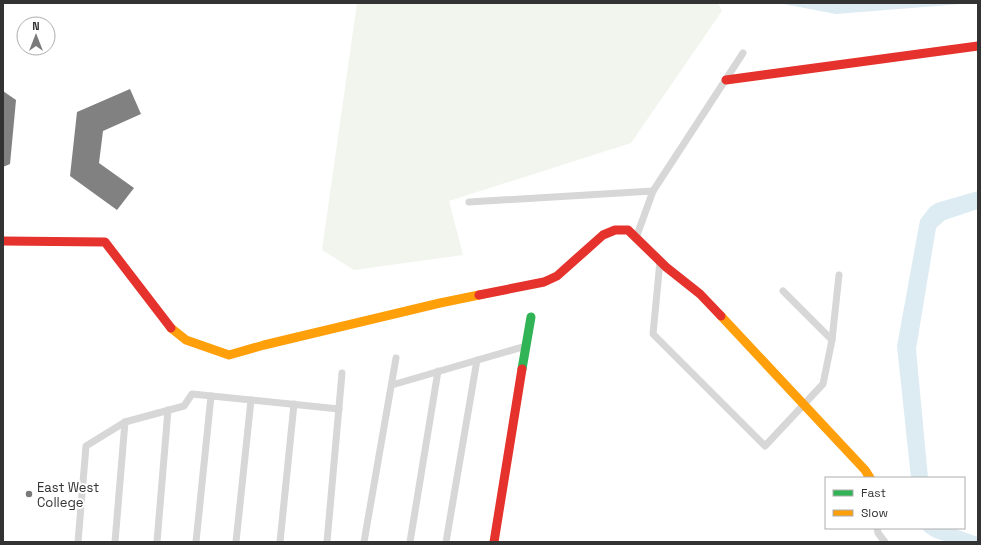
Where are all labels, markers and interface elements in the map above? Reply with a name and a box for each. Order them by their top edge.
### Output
north arrow [16,16,56,56]
text: N [32,19,40,33]
legend [825,477,965,529]
place label: East West College [37,479,99,511]
text: Fast [861,485,886,501]
marker: East West College [24,489,34,499]
text: Slow [861,505,888,521]

